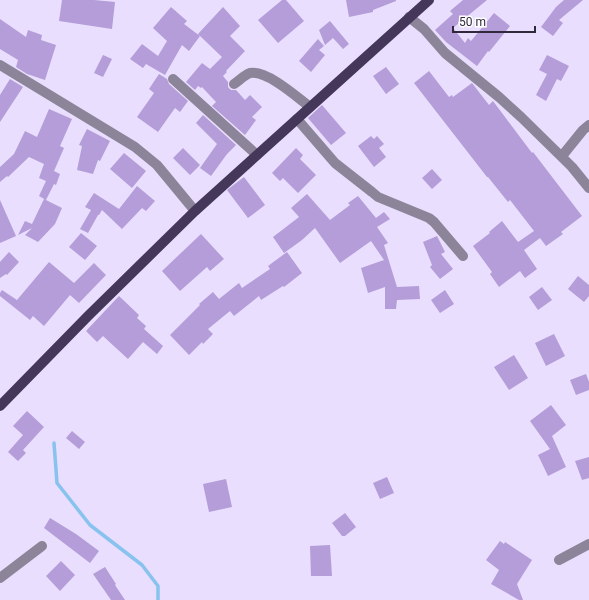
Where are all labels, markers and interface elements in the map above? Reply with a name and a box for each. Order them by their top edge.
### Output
scale bar [453,8,535,34]
text: 50 m [459,15,486,29]

